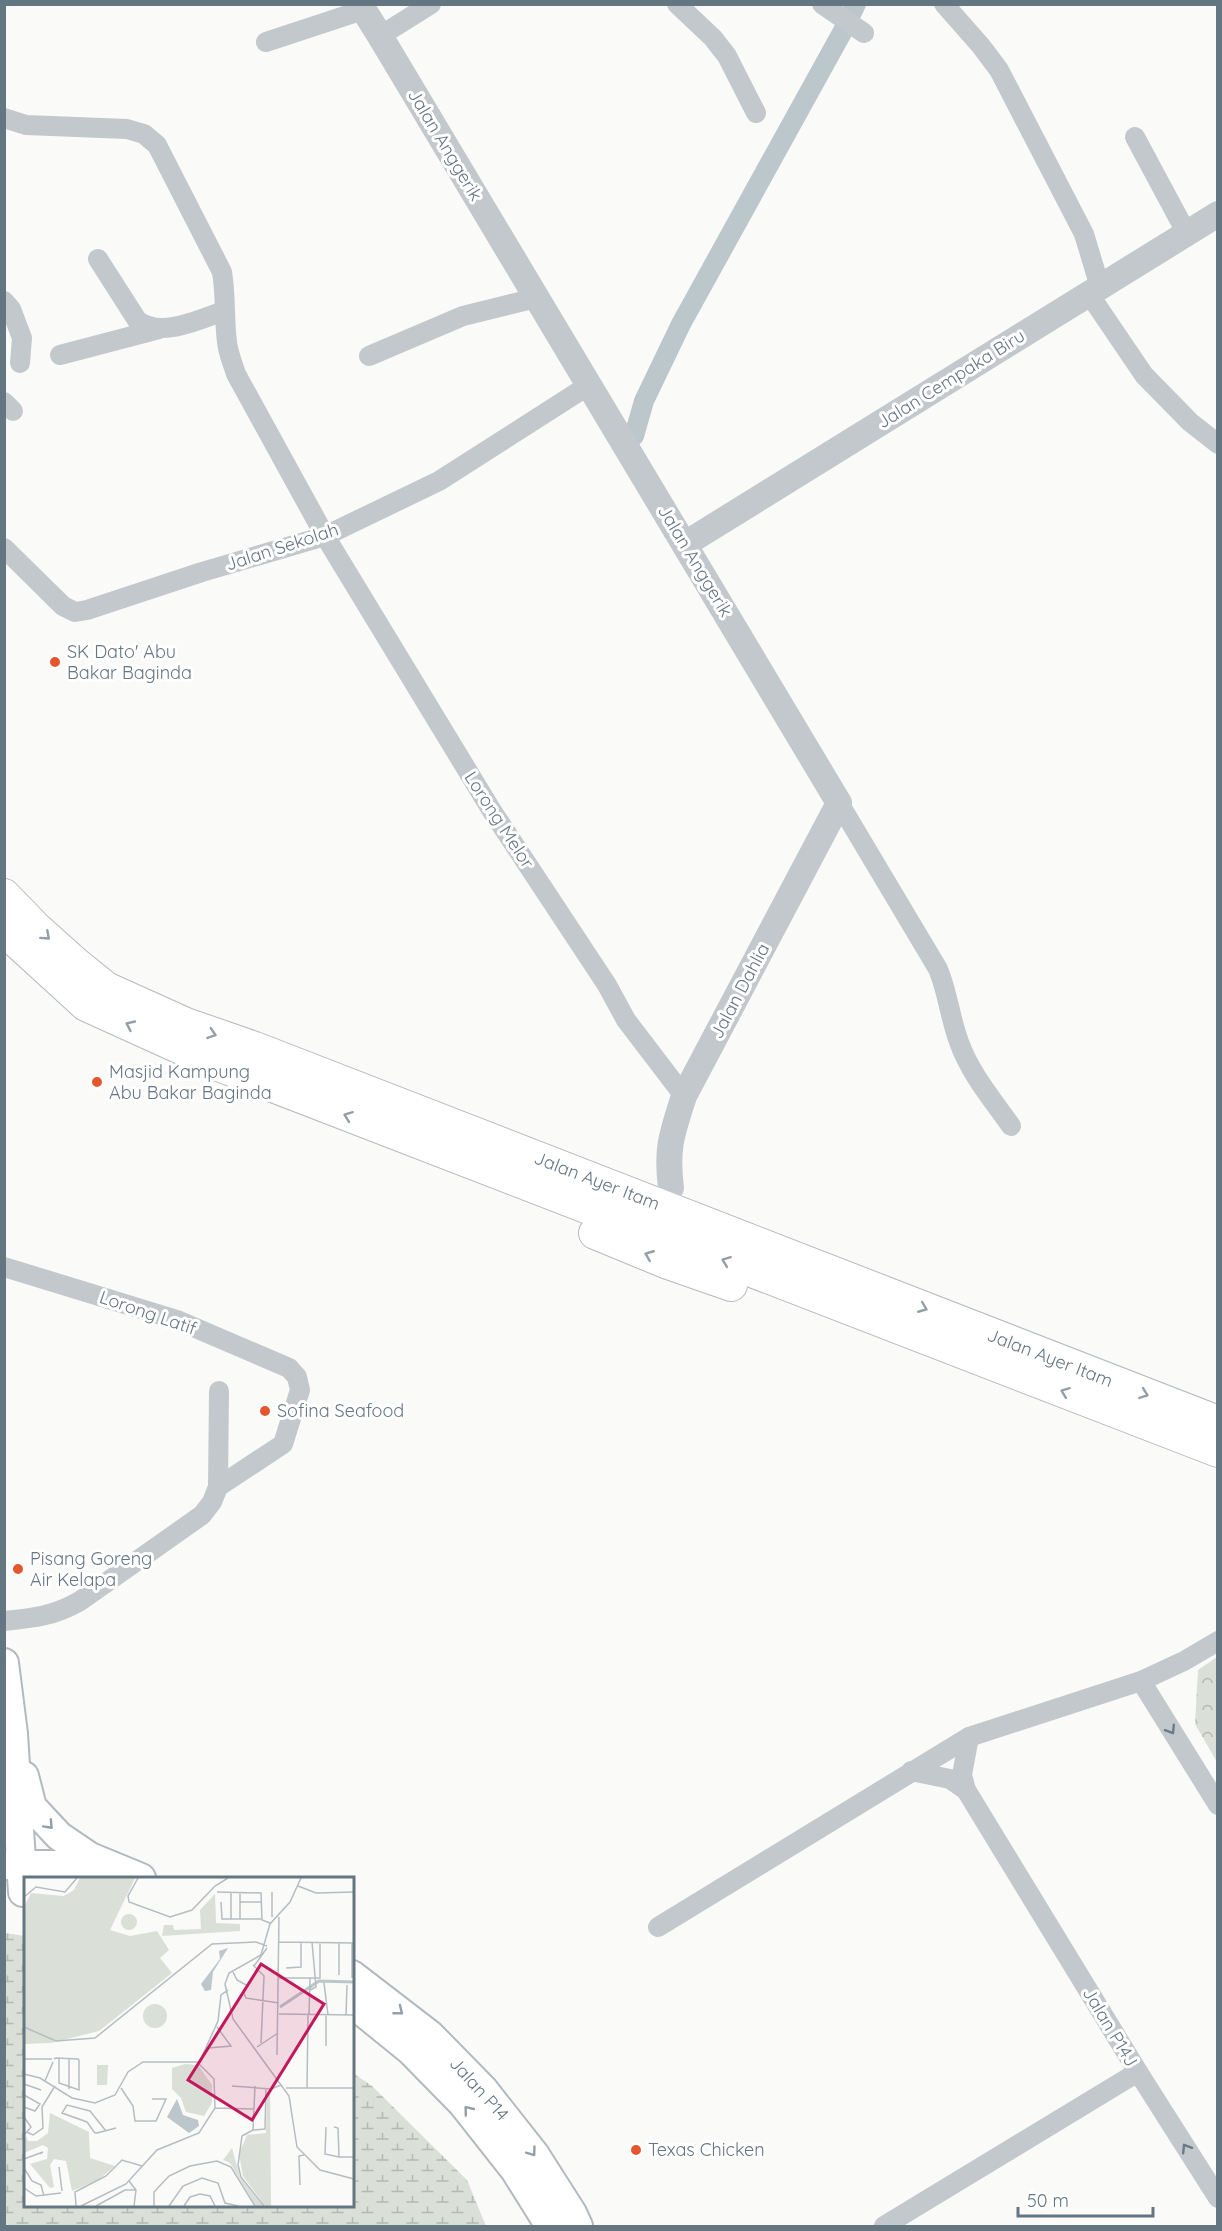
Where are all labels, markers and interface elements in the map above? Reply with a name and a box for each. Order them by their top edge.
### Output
street label: Jalan Anggerik [403,85,488,205]
street label: Jalan Cempaka Biru [873,324,1029,433]
street label: Jalan Anggerik [653,501,738,621]
street label: Jalan Sekolah [223,517,341,576]
place label: SK Dato' Abu Bakar Baginda [67,640,192,684]
marker: SK Dato' Abu Bakar Baginda [48,655,62,669]
street label: Lorong Melor [459,767,539,873]
one-way arrow [38,929,49,940]
street label: Jalan Dahlia [705,939,774,1042]
one-way arrow [125,1020,136,1032]
one-way arrow [206,1026,217,1039]
place label: Masjid Kampung Abu Bakar Baginda [109,1060,272,1104]
marker: Masjid Kampung Abu Bakar Baginda [90,1075,104,1089]
one-way arrow [344,1110,354,1123]
street label: Jalan Ayer Itam [531,1146,663,1215]
one-way arrow [644,1250,655,1262]
one-way arrow [721,1256,732,1268]
street label: Lorong Latif [97,1285,200,1340]
one-way arrow [917,1301,928,1313]
street label: Jalan Ayer Itam [984,1323,1116,1392]
one-way arrow [1060,1387,1071,1399]
one-way arrow [1138,1387,1149,1399]
place label: Sofina Seafood [277,1399,404,1422]
marker: Sofina Seafood [258,1404,272,1418]
place label: Pisang Goreng Air Kelapa [30,1547,152,1591]
marker: Pisang Goreng Air Kelapa [11,1562,25,1576]
one-way arrow [1164,1724,1176,1734]
one-way arrow [42,1818,53,1829]
inset map [24,1877,354,2207]
street label: Jalan P14J [1078,1983,1143,2071]
one-way arrow [392,2003,403,2014]
street label: Jalan P14 [445,2052,514,2125]
one-way arrow [464,2106,475,2117]
place label: Texas Chicken [648,2138,765,2161]
marker: Texas Chicken [629,2143,643,2157]
one-way arrow [1182,2144,1194,2154]
one-way arrow [525,2145,536,2156]
scale bar [1018,2180,1153,2218]
text: 50 m [1027,2189,1069,2212]

